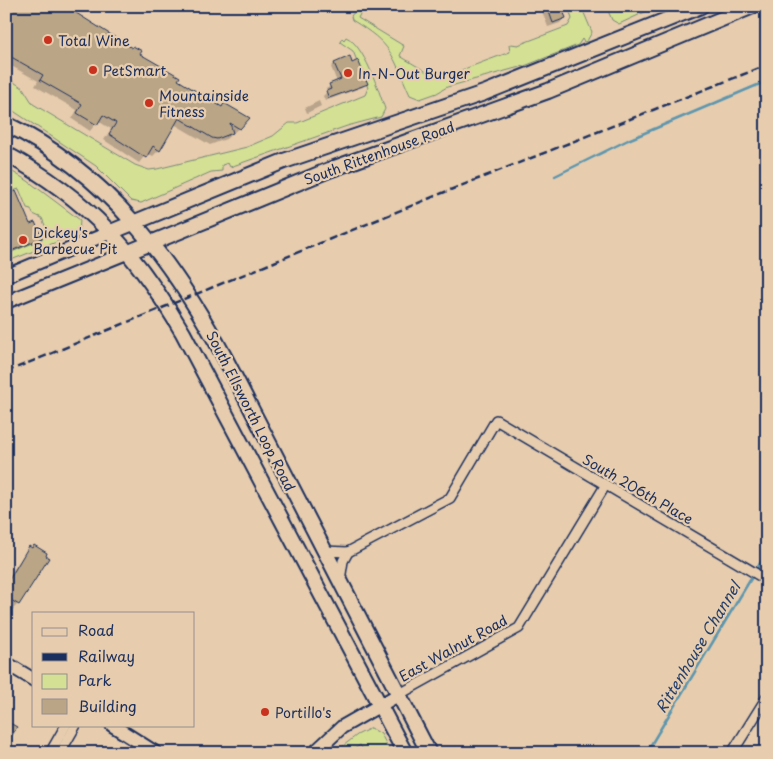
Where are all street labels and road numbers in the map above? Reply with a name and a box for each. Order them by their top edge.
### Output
street label: South Rittenhouse Road [301,116,457,190]
street label: South Ellsworth Loop Road [201,327,301,495]
street label: South 206th Place [579,449,697,529]
street label: East Walnut Road [395,609,511,687]

